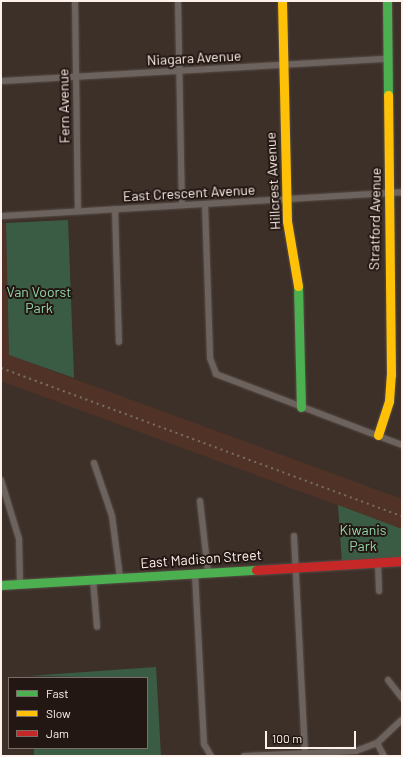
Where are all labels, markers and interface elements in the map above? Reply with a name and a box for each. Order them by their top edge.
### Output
street label: Niagara Avenue [146,47,242,69]
street label: Fern Avenue [55,68,73,144]
street label: Hillcrest Avenue [262,132,284,230]
street label: Stratford Avenue [366,168,384,270]
street label: East Crescent Avenue [122,181,256,205]
park label: Van Voorst Park [7,284,71,316]
park label: Kiwanis Park [339,522,387,554]
street label: East Madison Street [140,546,262,572]
legend [8,677,148,749]
text: Fast [46,686,69,700]
text: Slow [46,706,71,720]
scale bar [267,723,358,749]
text: Jam [46,726,69,740]
text: 100 m [272,731,302,745]

